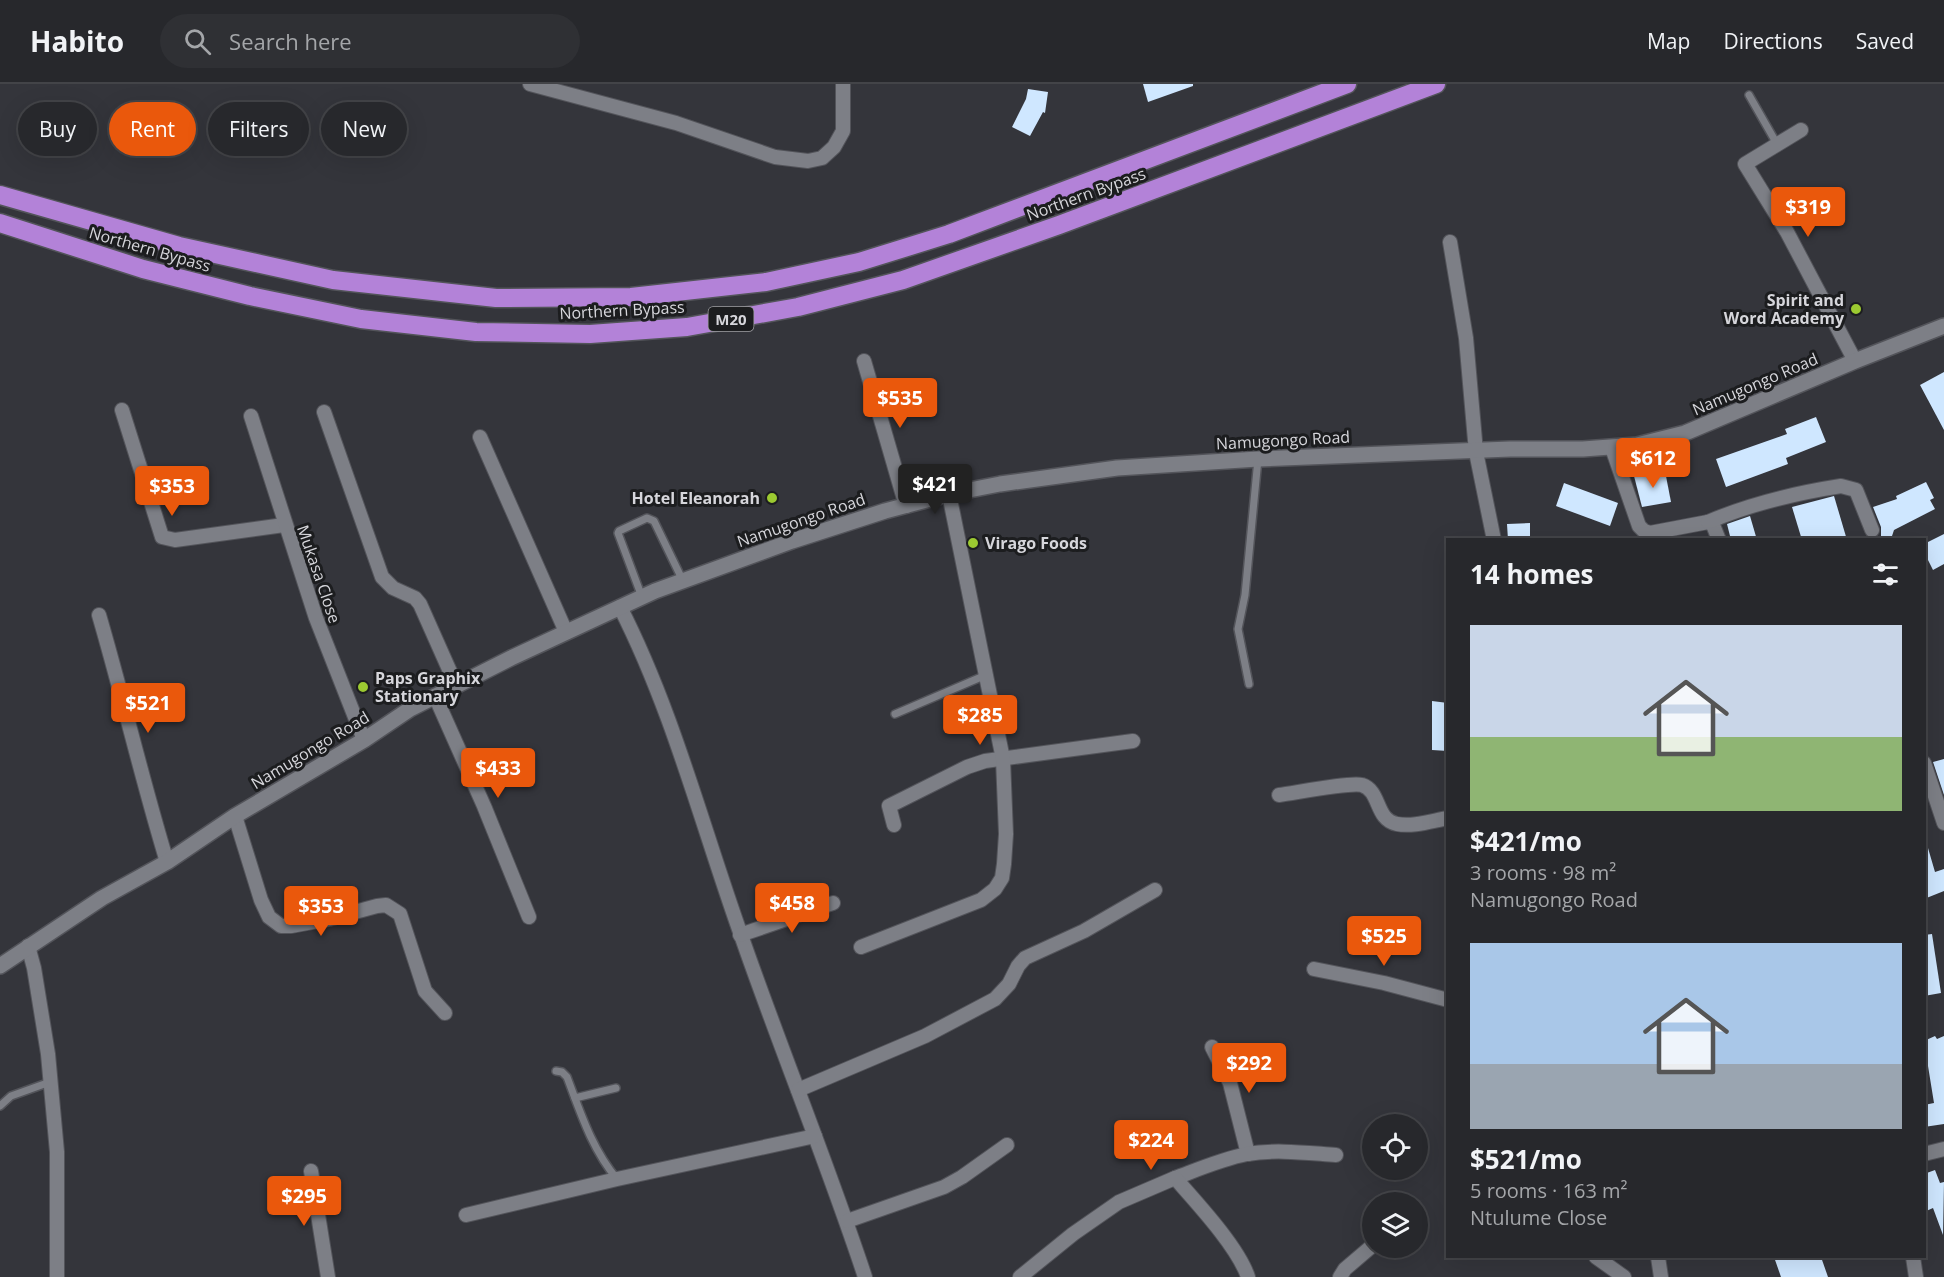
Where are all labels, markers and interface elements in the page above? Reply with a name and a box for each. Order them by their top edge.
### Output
search box [160,14,580,68]
text: Habito [30,22,124,60]
icon: search [181,25,214,58]
text: Search here [229,26,352,56]
text: Map [1647,27,1690,55]
text: Directions [1723,27,1823,55]
text: Saved [1856,27,1914,55]
chip: Buy [18,102,97,156]
chip: Rent [109,102,196,156]
chip: Filters [208,102,309,156]
chip: New [321,102,407,156]
street label: Northern Bypass [1023,162,1149,226]
pin: $319 [1772,187,1844,238]
text: $319 [1785,193,1831,220]
street label: Northern Bypass [87,221,213,277]
place label: Spirit and Word Academy [1724,289,1845,329]
street label: Northern Bypass [559,296,685,324]
marker: Spirit and Word Academy [1849,302,1863,316]
road number: M20 [708,307,754,331]
street label: Namugongo Road [1689,348,1821,420]
pin: $535 [864,378,936,429]
text: $535 [877,384,923,411]
street label: Namugongo Road [1215,425,1351,455]
pin: $612 [1617,438,1689,489]
text: $612 [1630,444,1676,471]
pin: $421 [899,464,971,515]
pin: $353 [136,466,208,517]
text: $421 [912,470,958,497]
text: $353 [149,472,195,499]
place label: Hotel Eleanorah [632,487,760,509]
street label: Namugongo Road [734,488,868,552]
marker: Hotel Eleanorah [765,491,779,505]
street label: Mukasa Close [292,522,346,626]
place label: Virago Foods [985,532,1087,554]
marker: Virago Foods [966,536,980,550]
text: 14 homes [1470,556,1594,592]
icon: filters [1869,558,1902,591]
icon: home [1632,664,1740,772]
place label: Paps Graphix Stationary [375,667,481,707]
marker: Paps Graphix Stationary [356,680,370,694]
pin: $521 [112,683,184,734]
text: $521 [125,689,171,716]
pin: $285 [944,695,1016,746]
text: $285 [957,701,1003,728]
street label: Namugongo Road [247,706,373,794]
pin: $433 [462,748,534,799]
text: $433 [475,754,521,781]
text: $421/mo [1470,823,1582,859]
text: 3 rooms · 98 m² [1470,859,1616,886]
pin: $458 [756,883,828,934]
pin: $353 [285,886,357,937]
text: Namugongo Road [1470,886,1638,913]
text: $458 [769,889,815,916]
text: $353 [298,892,344,919]
pin: $525 [1348,916,1420,967]
text: $525 [1361,922,1407,949]
icon: home [1632,982,1740,1090]
pin: $292 [1213,1043,1285,1094]
text: $292 [1226,1049,1272,1076]
map controls [1362,1114,1428,1258]
button: locate [1362,1114,1428,1180]
pin: $224 [1115,1120,1187,1171]
text: $224 [1128,1126,1174,1153]
text: $521/mo [1470,1141,1582,1177]
pin: $295 [268,1176,340,1227]
text: 5 rooms · 163 m² [1470,1177,1628,1204]
text: $295 [281,1182,327,1209]
button: layers [1362,1192,1428,1258]
text: Ntulume Close [1470,1204,1607,1231]

